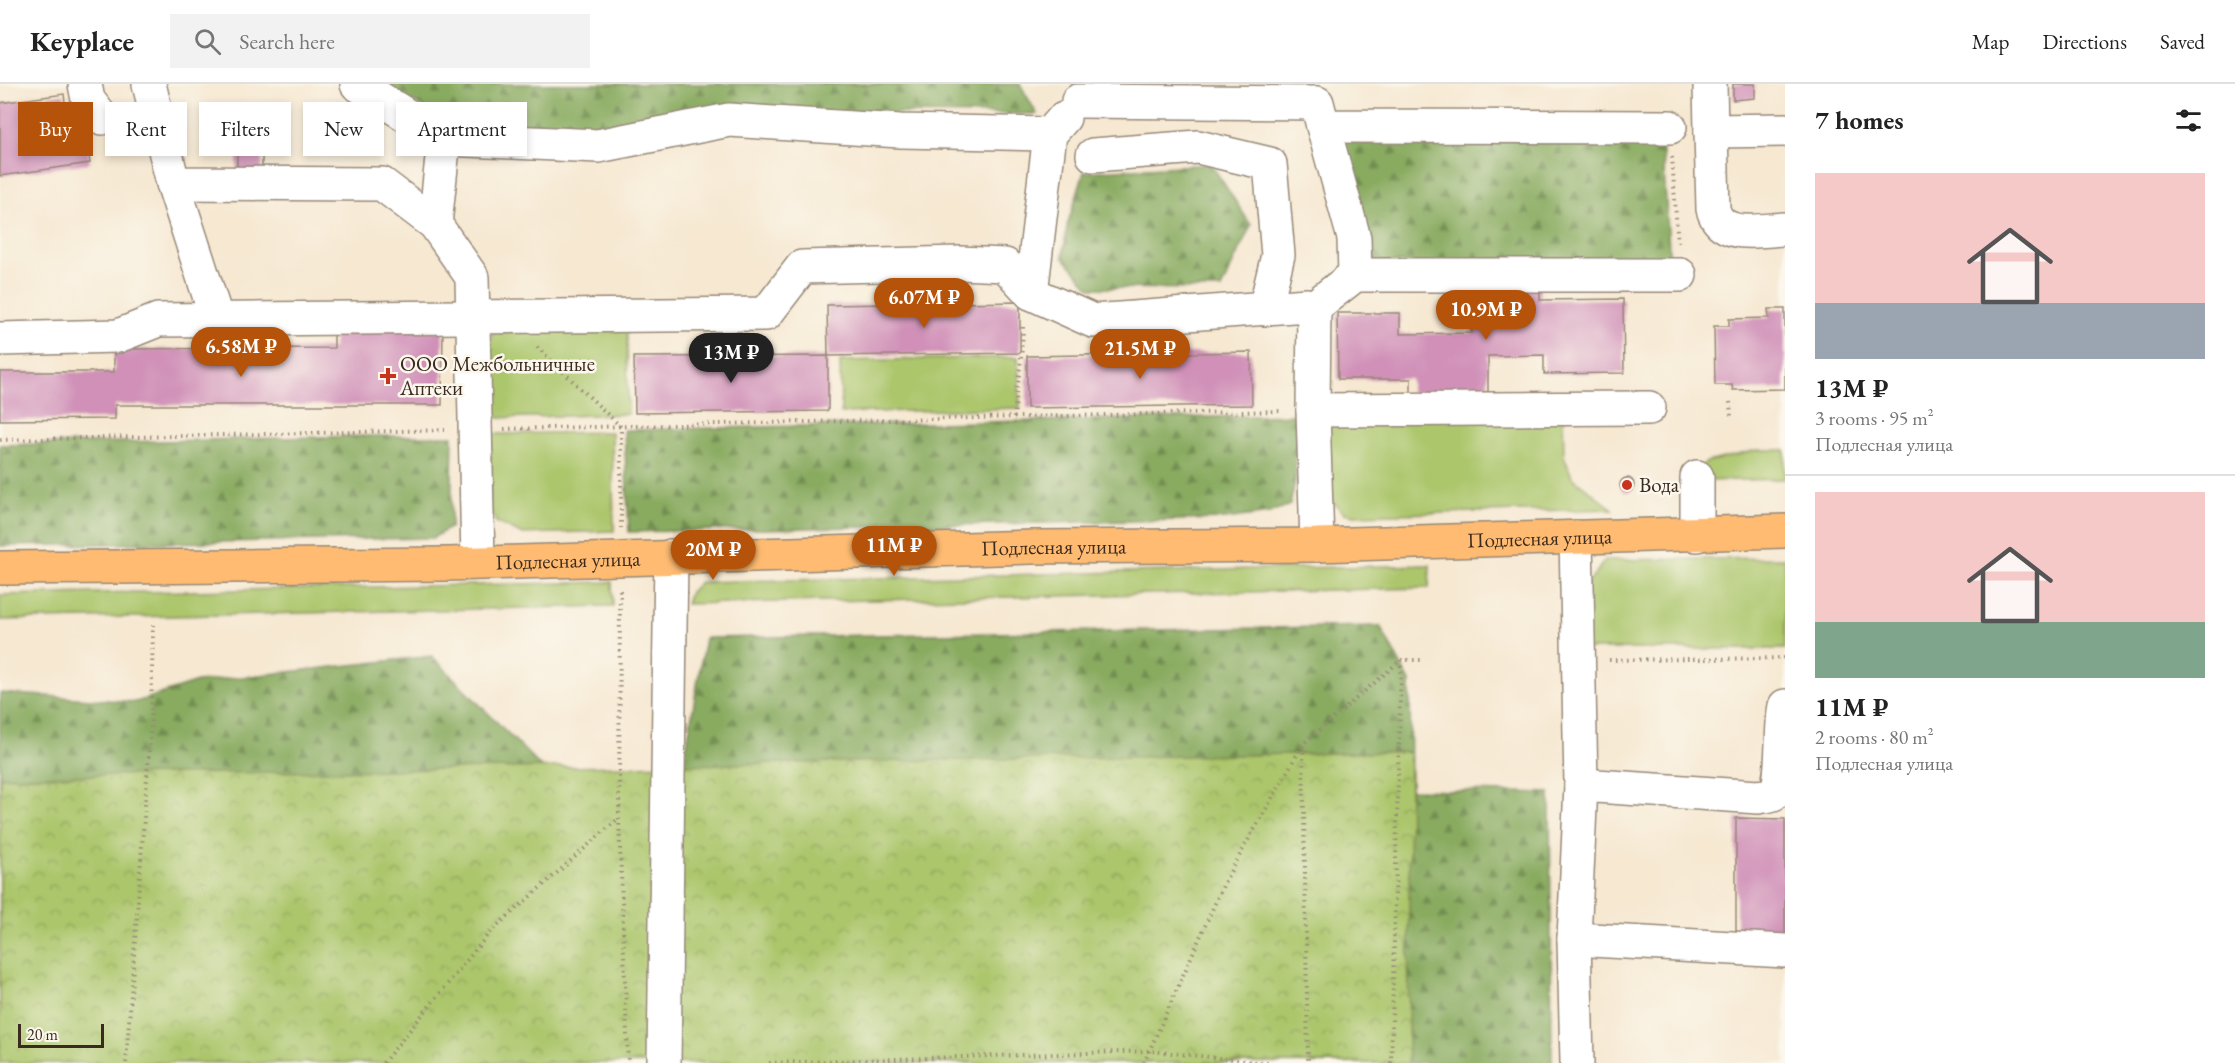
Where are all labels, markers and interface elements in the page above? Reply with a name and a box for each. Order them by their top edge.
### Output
search box [170,14,590,68]
text: Keyplace [30,23,134,59]
icon: search [191,25,224,58]
text: Search here [239,27,335,56]
text: Map [1972,28,2009,55]
text: Directions [2042,28,2127,55]
text: Saved [2160,28,2205,55]
chip: Buy [18,102,93,156]
chip: Rent [105,102,187,156]
chip: Filters [199,102,291,156]
chip: New [303,102,384,156]
chip: Apartment [396,102,527,156]
text: 7 homes [1815,103,1904,137]
icon: filters [2172,104,2205,137]
icon: home [1956,212,2064,320]
pin: 6.07M ₽ [869,278,979,329]
text: 6.07M ₽ [888,284,960,310]
pin: 10.9M ₽ [1431,290,1541,341]
text: 10.9M ₽ [1450,296,1522,322]
pin: 6.58M ₽ [186,327,296,378]
pin: 21.5M ₽ [1085,329,1195,380]
text: 6.58M ₽ [205,333,277,359]
pin: 13M ₽ [689,333,773,384]
text: 21.5M ₽ [1104,335,1176,361]
text: 13M ₽ [703,339,759,365]
place label: ООО Межбольничные Аптеки [399,350,595,401]
marker: ООО Межбольничные Аптеки [381,369,395,383]
text: 13M ₽ [1815,371,1889,405]
text: 3 rooms · 95 m² [1815,405,1934,431]
text: Подлесная улица [1815,431,1953,457]
place label: Вода [1639,471,1680,498]
marker: Вода [1620,478,1634,492]
street label: Подлесная улица [1467,522,1613,554]
pin: 11M ₽ [852,526,936,577]
pin: 20M ₽ [671,530,755,581]
icon: home [1956,531,2064,639]
text: 11M ₽ [866,532,922,558]
street label: Подлесная улица [981,532,1127,561]
text: 20M ₽ [685,536,741,562]
street label: Подлесная улица [495,544,641,576]
text: 11M ₽ [1815,690,1889,724]
text: 2 rooms · 80 m² [1815,724,1934,750]
text: Подлесная улица [1815,750,1953,776]
scale bar [18,1021,104,1048]
text: 20 m [27,1024,58,1045]

